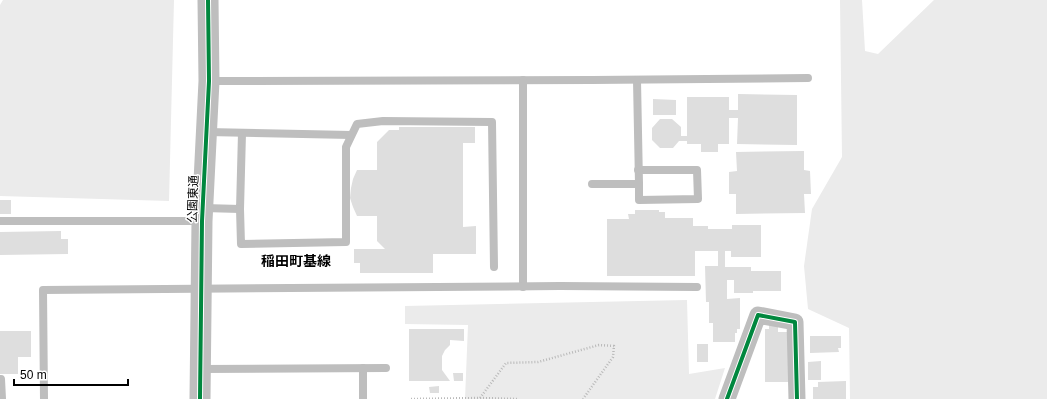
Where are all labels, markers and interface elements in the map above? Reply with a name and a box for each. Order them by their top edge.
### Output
street label: 公園東通 [185,175,201,223]
district label: 稲田町基線 [261,253,331,269]
scale bar [14,361,128,387]
text: 50 m [20,368,47,382]

